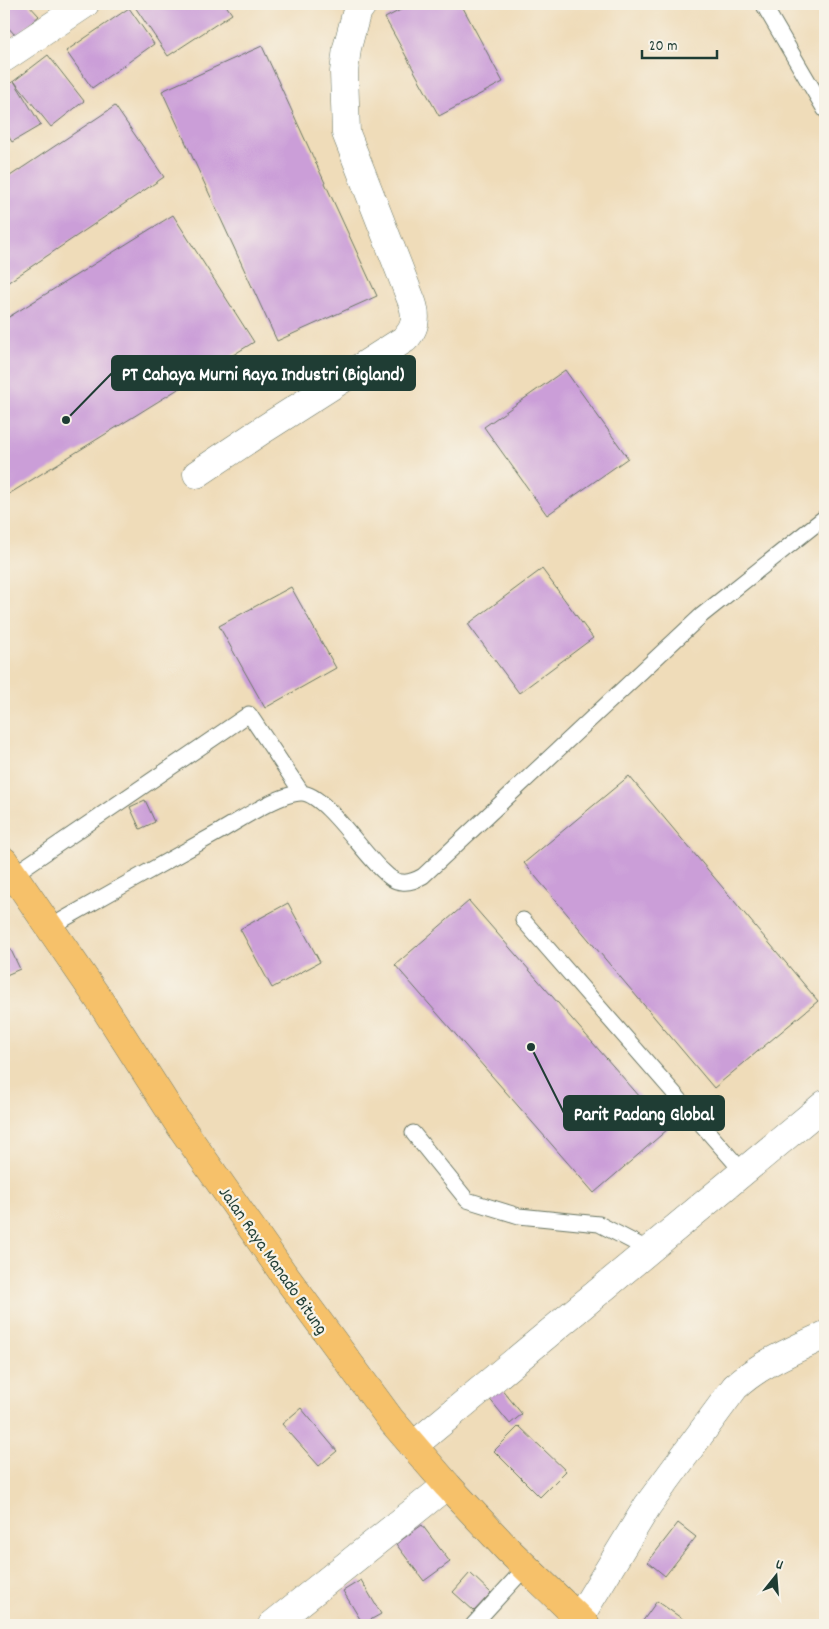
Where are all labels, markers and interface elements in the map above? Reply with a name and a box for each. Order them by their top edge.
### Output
scale bar [642,28,716,60]
text: 20 m [649,36,677,58]
callout: PT Cahaya Murni Raya Industri (Bigland) [112,356,415,390]
text: PT Cahaya Murni Raya Industri (Bigland) [122,363,404,390]
callout: Parit Padang Global [564,1096,724,1130]
text: Parit Padang Global [574,1103,715,1130]
street label: Jalan Raya Manado Bitung [211,1182,333,1341]
north arrow [752,1552,802,1602]
text: U [773,1555,786,1576]

